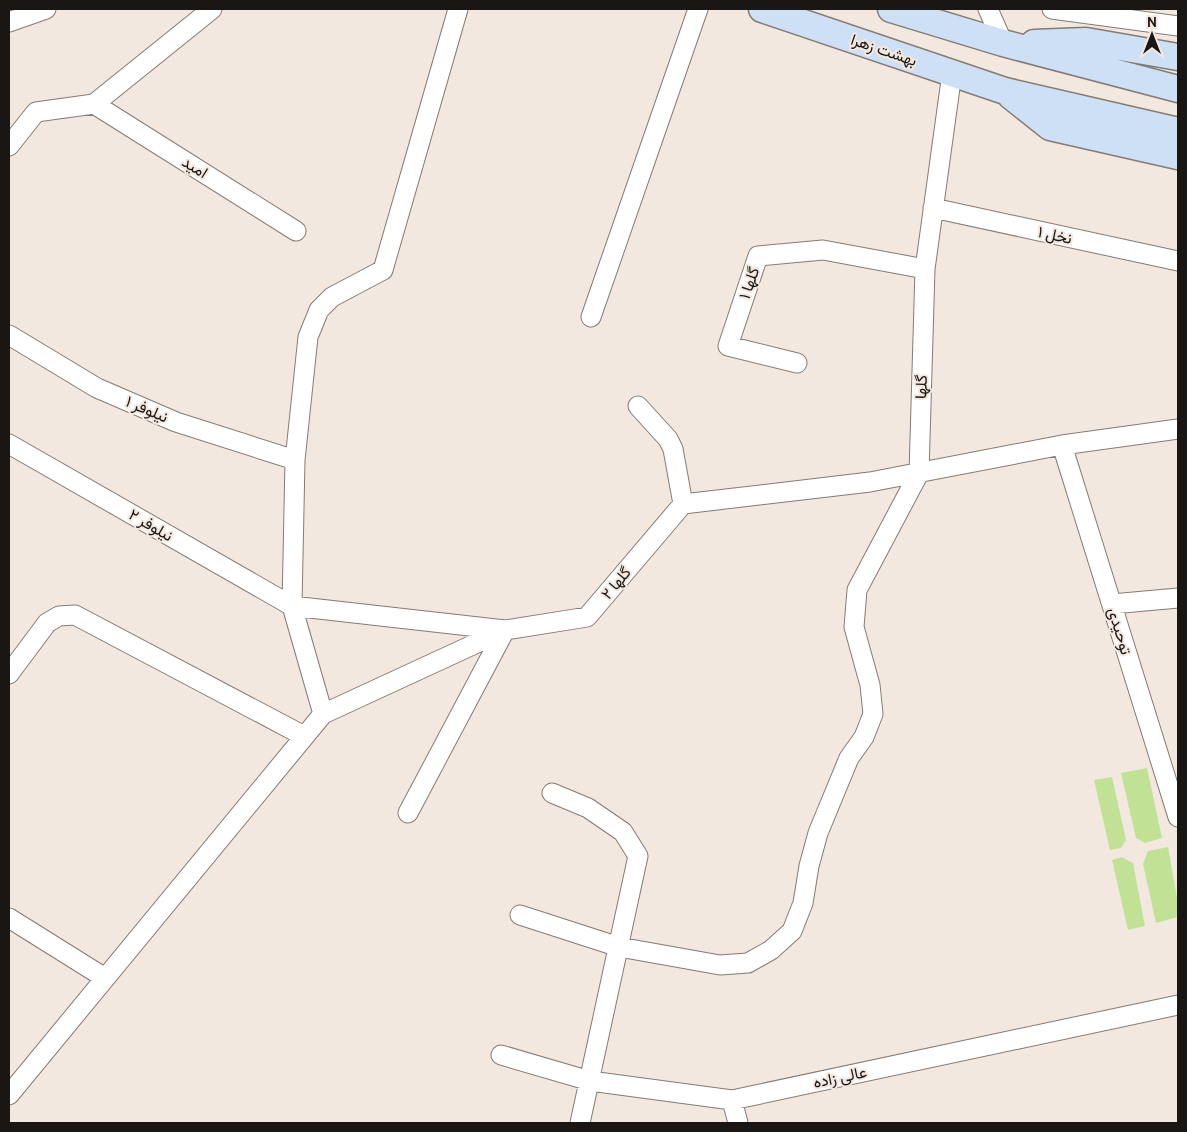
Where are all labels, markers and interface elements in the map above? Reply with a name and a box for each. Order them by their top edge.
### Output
north arrow [1127,10,1177,60]
text: N [1147,13,1157,31]
street label: بهشت زهرا [848,30,920,71]
street label: امید [179,152,211,182]
street label: نخل ۱ [1036,222,1074,249]
street label: گلها ۱ [735,265,764,302]
street label: گلها [911,375,932,400]
street label: نیلوفر ۱ [123,392,171,427]
street label: نیلوفر ۲ [125,505,177,546]
street label: گلها ۲ [597,563,636,604]
street label: توحیدی [1103,605,1136,657]
street label: عالی زاده [811,1062,869,1093]

